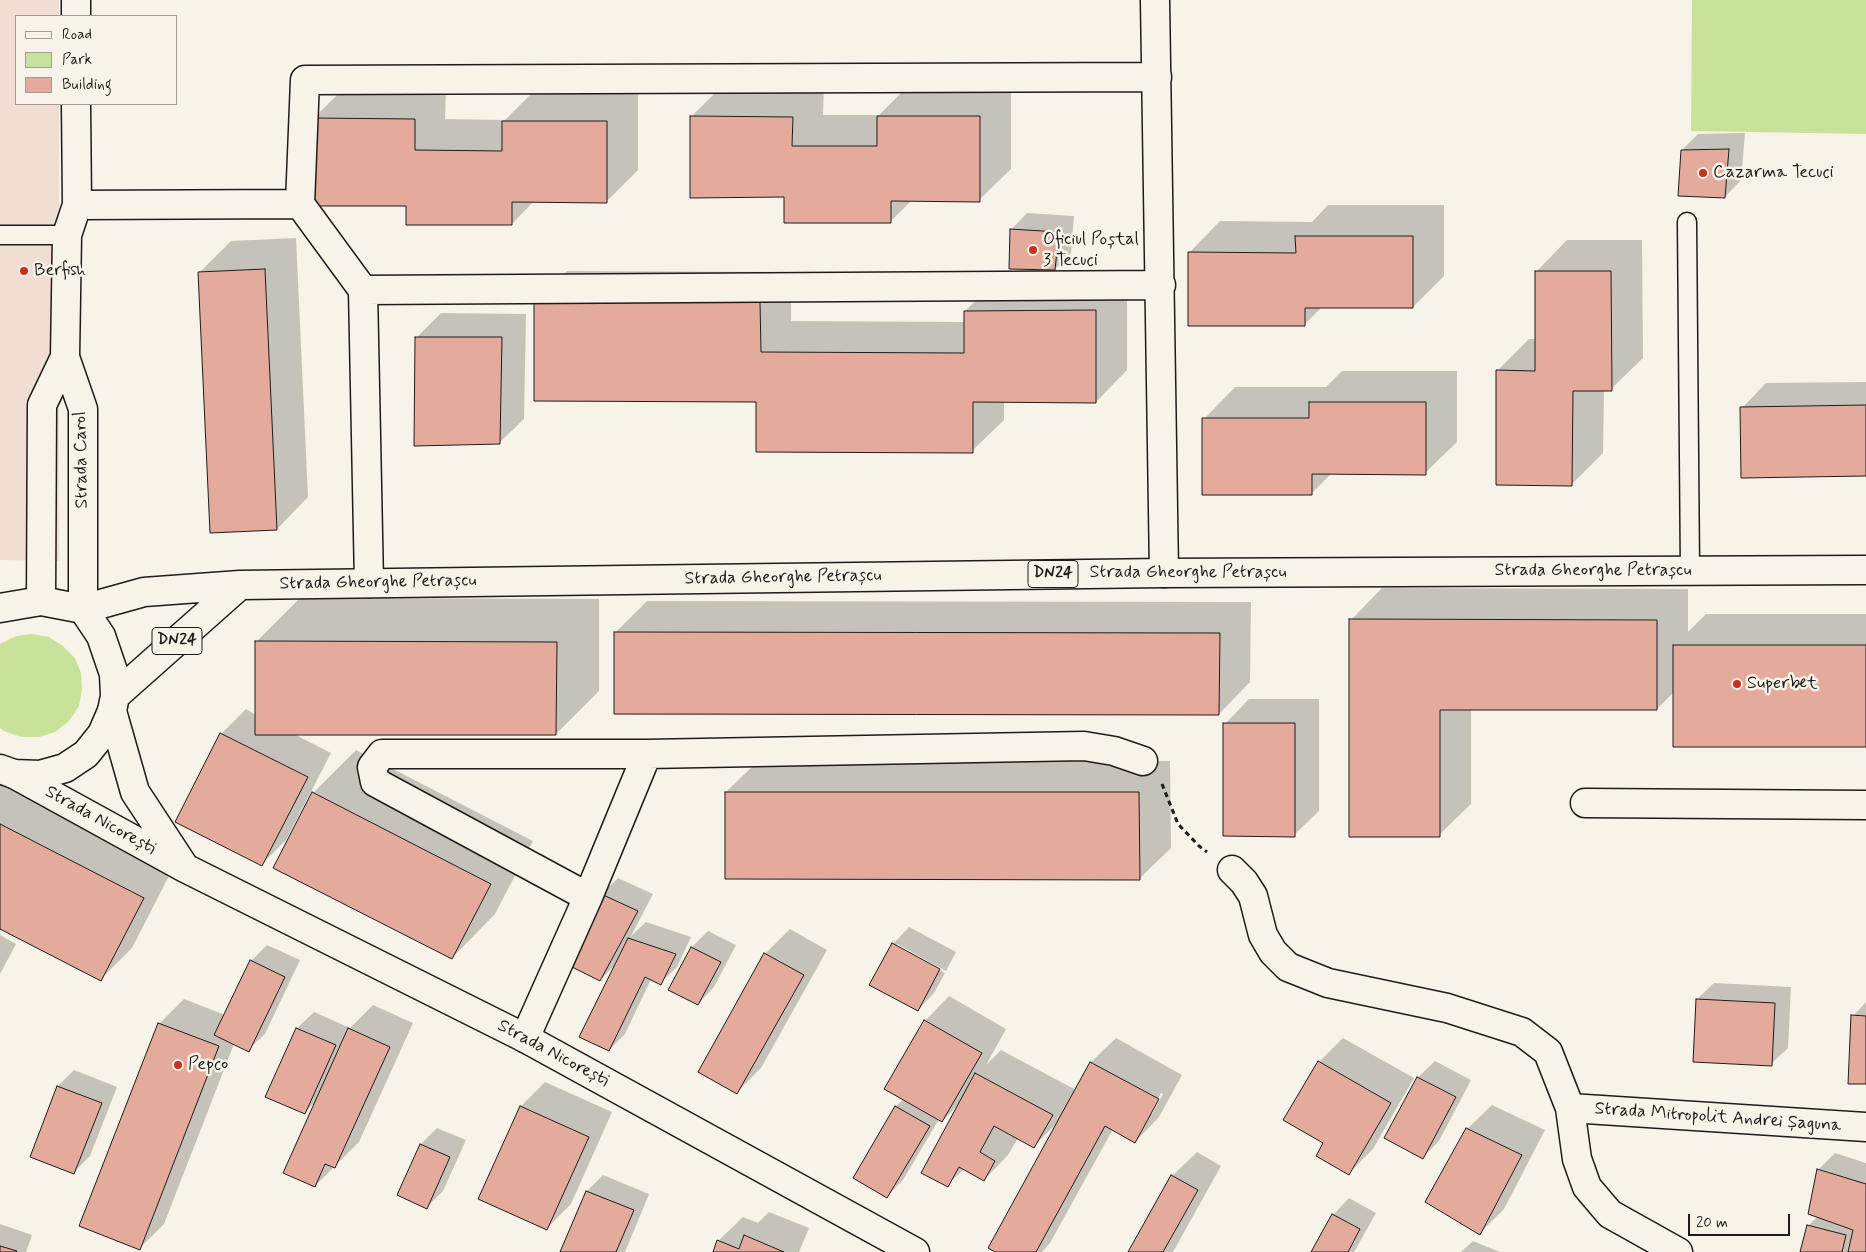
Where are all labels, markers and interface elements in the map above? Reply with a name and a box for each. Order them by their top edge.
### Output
legend [15,15,178,105]
text: Road [62,25,92,45]
text: Park [62,50,92,70]
text: Building [62,75,112,95]
place label: Cazarma Tecuci [1713,162,1834,184]
marker: Cazarma Tecuci [1697,167,1709,179]
place label: Oficiul Poștal 3 Tecuci [1043,229,1139,272]
marker: Oficiul Poștal 3 Tecuci [1027,244,1039,256]
place label: Berfish [34,260,86,282]
marker: Berfish [18,265,30,277]
street label: Strada Carol [70,411,94,509]
road number: DN24 [1028,560,1078,588]
street label: Strada Gheorghe Petrașcu [1494,560,1692,582]
street label: Strada Gheorghe Petrașcu [1089,562,1287,584]
street label: Strada Gheorghe Petrașcu [684,565,882,591]
street label: Strada Gheorghe Petrașcu [279,570,477,596]
road number: DN24 [152,627,202,654]
place label: Superbet [1747,673,1817,695]
marker: Superbet [1731,678,1743,690]
street label: Strada Nicorești [41,782,159,860]
street label: Strada Nicorești [494,1016,612,1092]
place label: Pepco [188,1054,228,1076]
marker: Pepco [172,1059,184,1071]
street label: Strada Mitropolit Andrei Șaguna [1594,1099,1842,1137]
scale bar [1691,1204,1794,1236]
text: 20 m [1696,1213,1728,1233]

